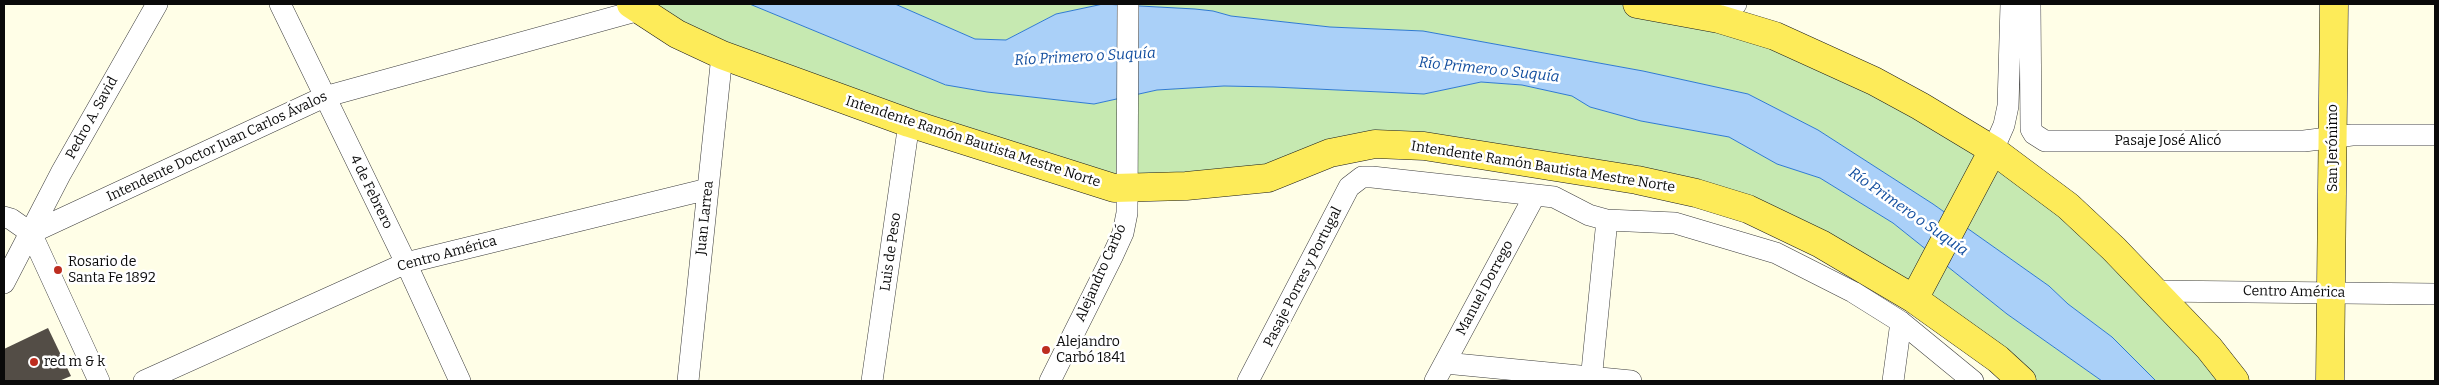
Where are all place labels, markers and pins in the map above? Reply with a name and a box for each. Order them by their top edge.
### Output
place label: Rosario de Santa Fe 1892 [68,254,156,286]
marker: Rosario de Santa Fe 1892 [52,264,64,276]
place label: Alejandro Carbó 1841 [1056,334,1125,367]
marker: Alejandro Carbó 1841 [1040,344,1052,356]
place label: red m & k [44,354,105,370]
marker: red m & k [28,356,40,368]

